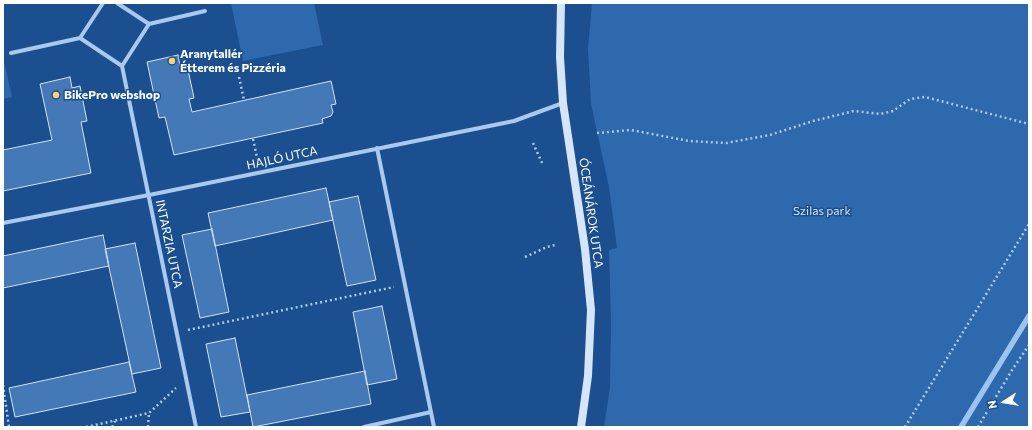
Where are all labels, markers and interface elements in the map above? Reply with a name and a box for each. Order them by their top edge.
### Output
place label: Aranytallér Étterem és Pizzéria [180,47,286,75]
marker: Aranytallér Étterem és Pizzéria [167,56,177,66]
place label: BikePro webshop [64,88,160,102]
marker: BikePro webshop [51,90,61,100]
street label: HAJLÓ UTCA [245,143,319,173]
street label: ÓCEÁNÁROK UTCA [576,157,606,269]
street label: INTARZIA UTCA [153,199,185,289]
park label: Szilas park [793,204,851,218]
north arrow [984,382,1024,422]
text: N [985,399,999,410]

